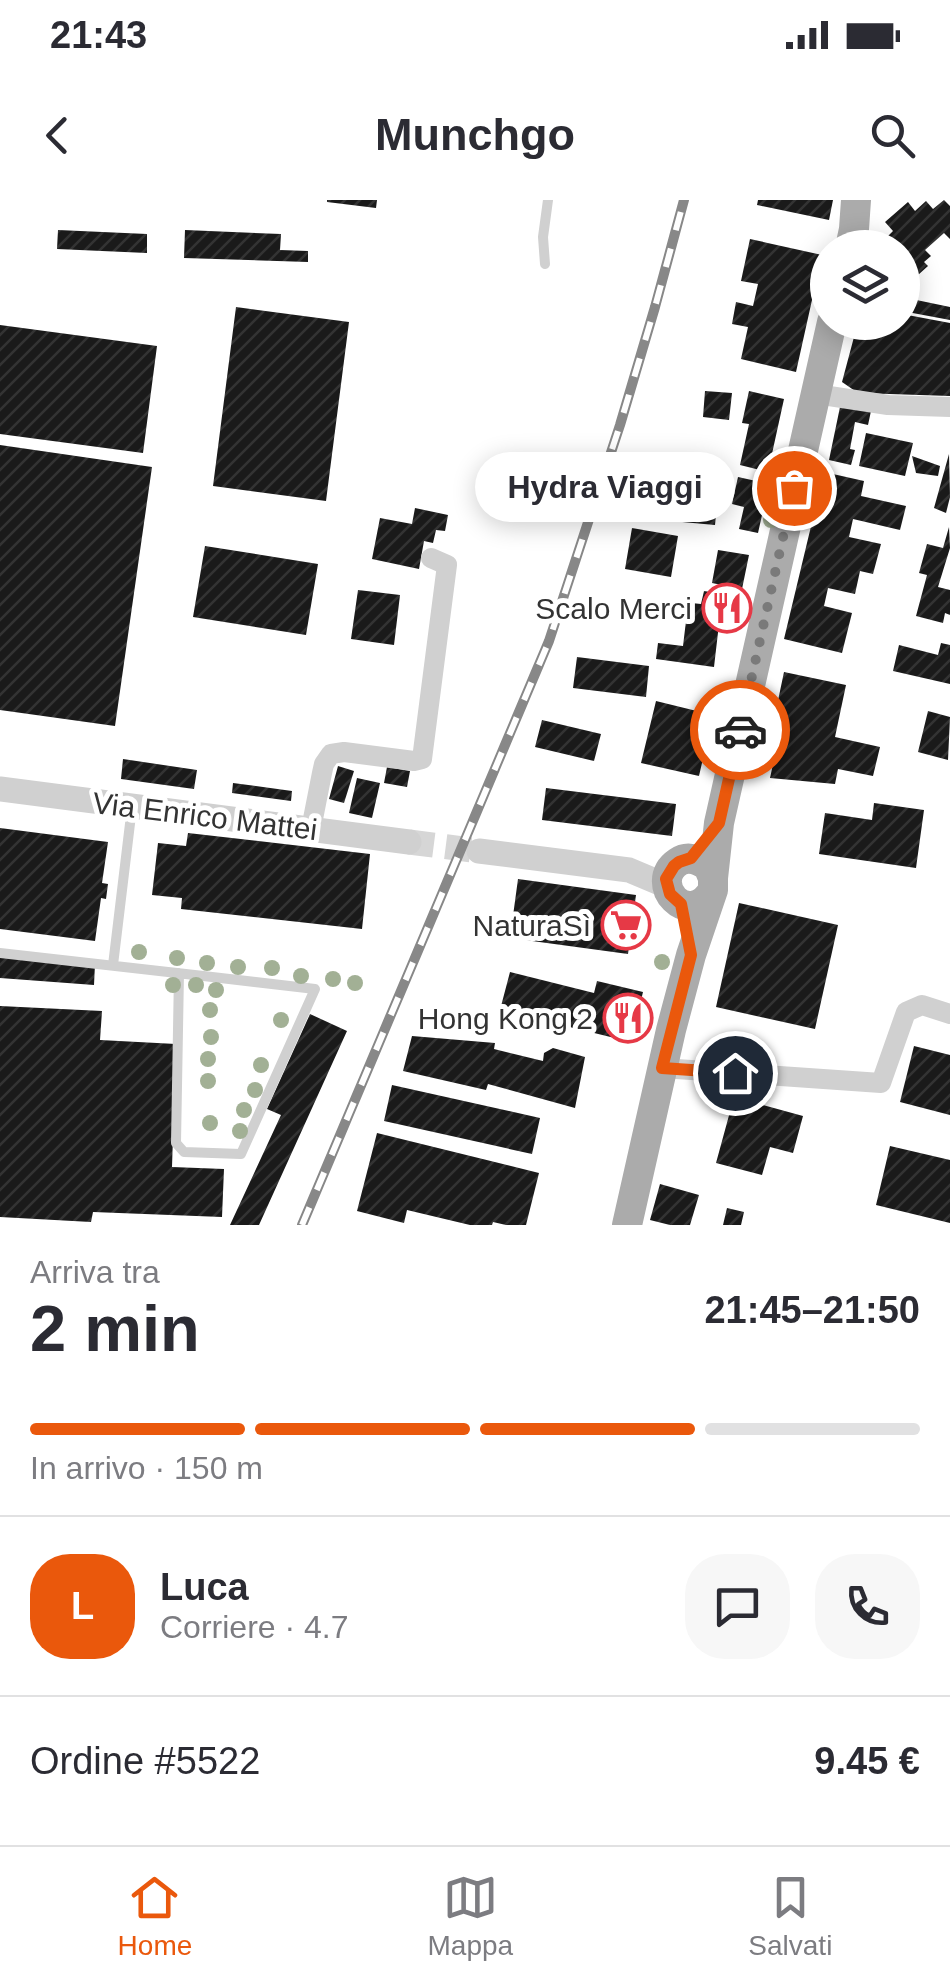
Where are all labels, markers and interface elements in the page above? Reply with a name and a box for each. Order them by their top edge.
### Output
text: 21:43 [50,14,147,56]
icon: back [30,108,85,163]
icon: search [865,108,920,163]
text: Munchgo [375,109,575,160]
map controls [810,230,920,340]
button: layers [810,230,920,340]
pin [752,446,837,531]
callout: Hydra Viaggi [474,453,734,523]
icon: bag [767,461,822,516]
text: Hydra Viaggi [507,469,703,505]
restaurant icon: Scalo Merci [701,582,753,634]
place label: Scalo Merci [535,592,692,625]
courier [690,680,790,780]
icon: car [713,703,768,758]
street label: Via Enrico Mattei [91,786,319,846]
supermarket icon: NaturaSì [600,899,652,951]
place label: NaturaSì [473,909,591,942]
restaurant icon: Hong Kong 2 [602,992,654,1044]
place label: Hong Kong 2 [418,1002,593,1035]
pin [693,1031,778,1116]
icon: home [708,1046,763,1101]
text: Arriva tra [30,1254,160,1290]
text: 21:45–21:50 [704,1289,920,1331]
text: 2 min [30,1292,200,1365]
text: In arrivo · 150 m [30,1450,263,1486]
button: chat [685,1554,790,1659]
button: phone [815,1554,920,1659]
text: Luca [160,1566,249,1608]
text: L [71,1585,94,1627]
text: Corriere · 4.7 [160,1609,349,1645]
text: Ordine #5522 [30,1740,260,1782]
text: 9.45 € [814,1740,920,1782]
tab: Home [118,1870,192,1962]
tab: Mappa [428,1870,513,1962]
tab: Salvati [748,1870,832,1962]

